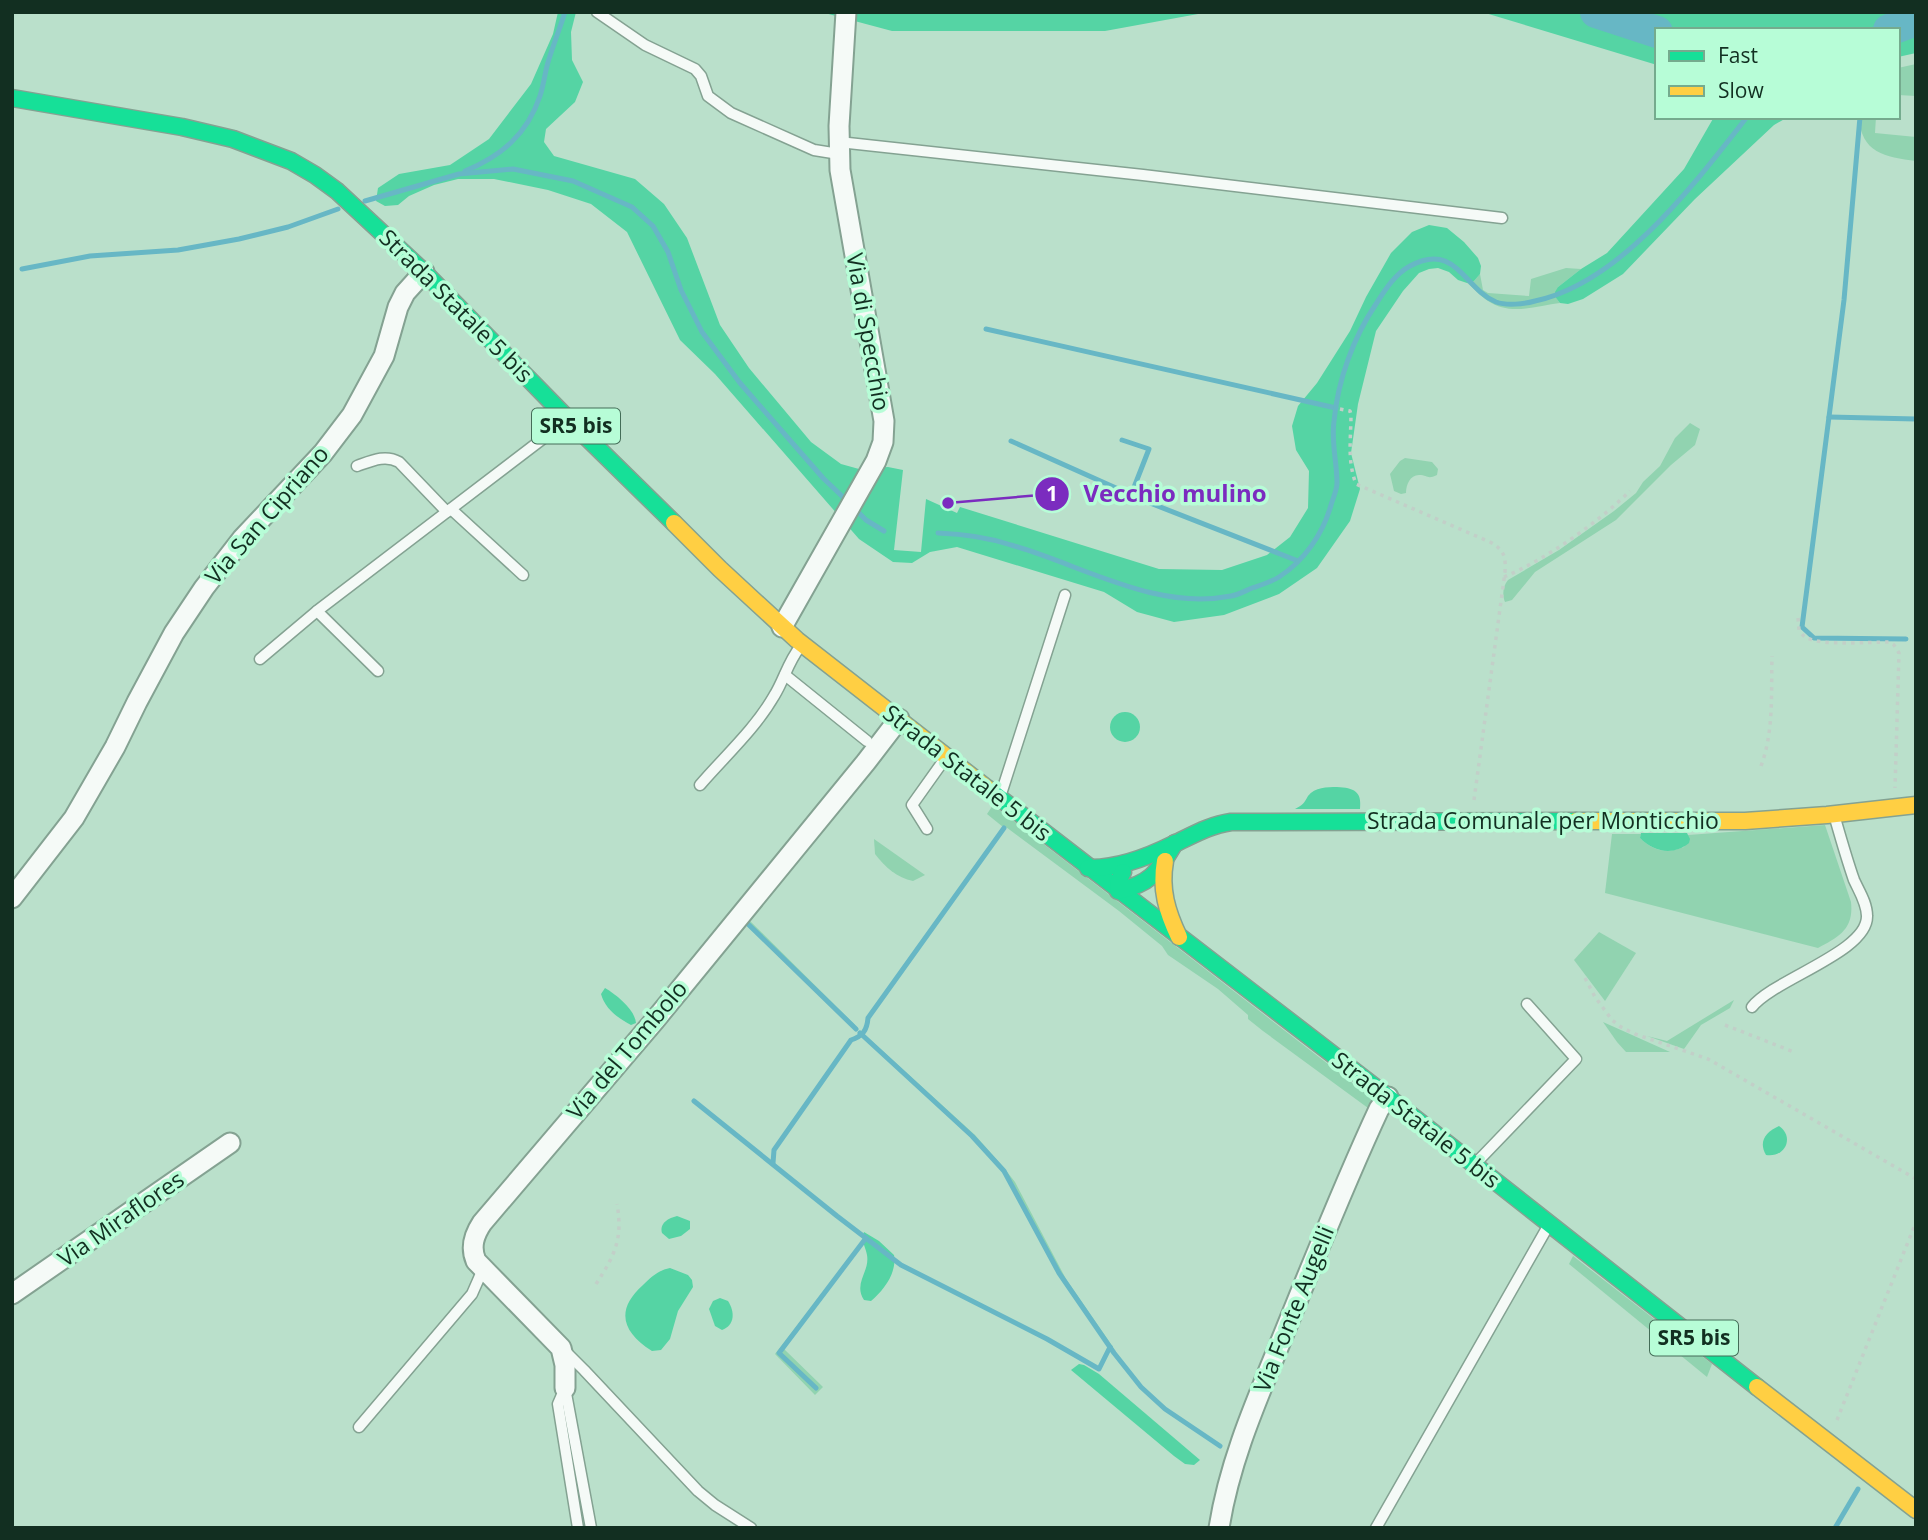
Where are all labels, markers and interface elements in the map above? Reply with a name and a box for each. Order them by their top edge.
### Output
legend [1655,28,1900,119]
text: Fast [1718,41,1758,69]
text: Slow [1718,76,1764,104]
street label: Strada Statale 5 bis [373,221,541,389]
street label: Via di Specchio [839,251,899,413]
road number: SR5 bis [532,408,620,444]
street label: Via San Cipriano [197,438,335,591]
callout: Vecchio mulino [1035,471,1281,516]
text: Vecchio mulino [1083,476,1267,509]
text: 1 [1046,479,1058,507]
street label: Strada Statale 5 bis [877,696,1058,848]
street label: Strada Comunale per Monticchio [1367,804,1719,836]
street label: Via del Tombolo [559,973,694,1126]
street label: Strada Statale 5 bis [1326,1043,1507,1195]
street label: Via Miraflores [51,1163,190,1274]
street label: Via Fonte Augelli [1245,1221,1341,1397]
road number: SR5 bis [1650,1320,1738,1356]

